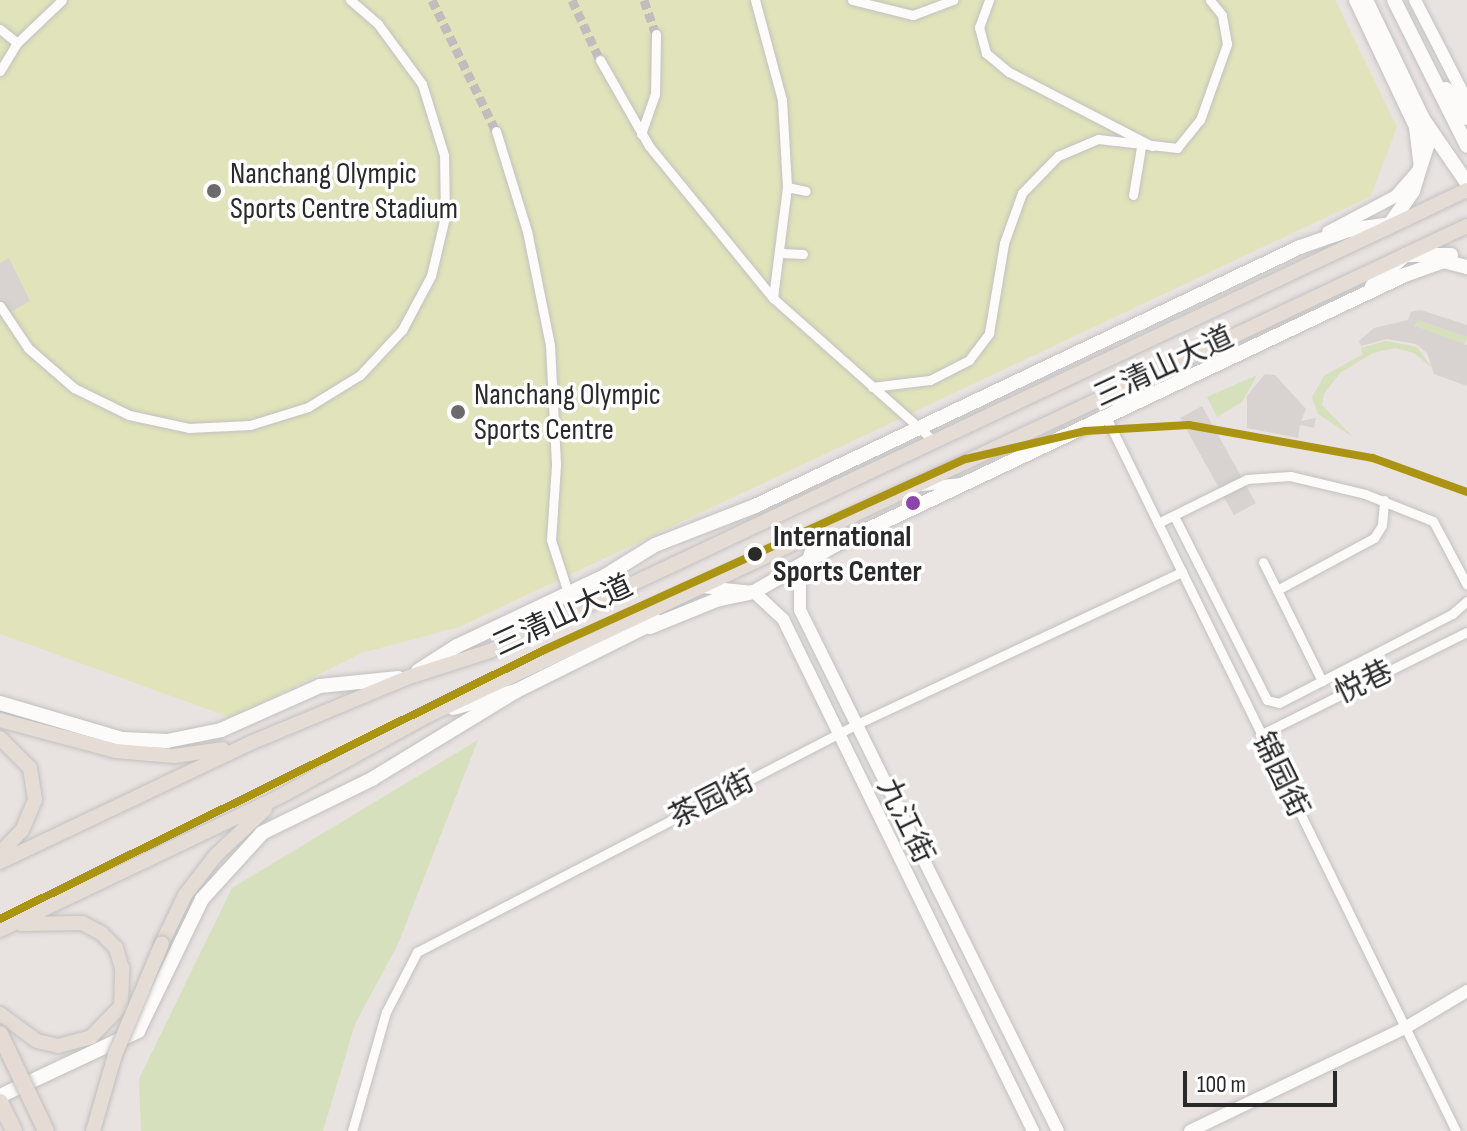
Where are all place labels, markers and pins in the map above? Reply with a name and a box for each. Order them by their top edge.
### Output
place label: Nanchang Olympic Sports Centre Stadium [230,156,458,226]
marker: Nanchang Olympic Sports Centre Stadium [205,182,223,200]
place label: Nanchang Olympic Sports Centre [474,377,661,448]
marker: Nanchang Olympic Sports Centre [449,403,467,421]
unlabelled marker [905,495,921,511]
place label: International Sports Center [773,519,922,590]
marker: International Sports Center [744,543,766,565]

